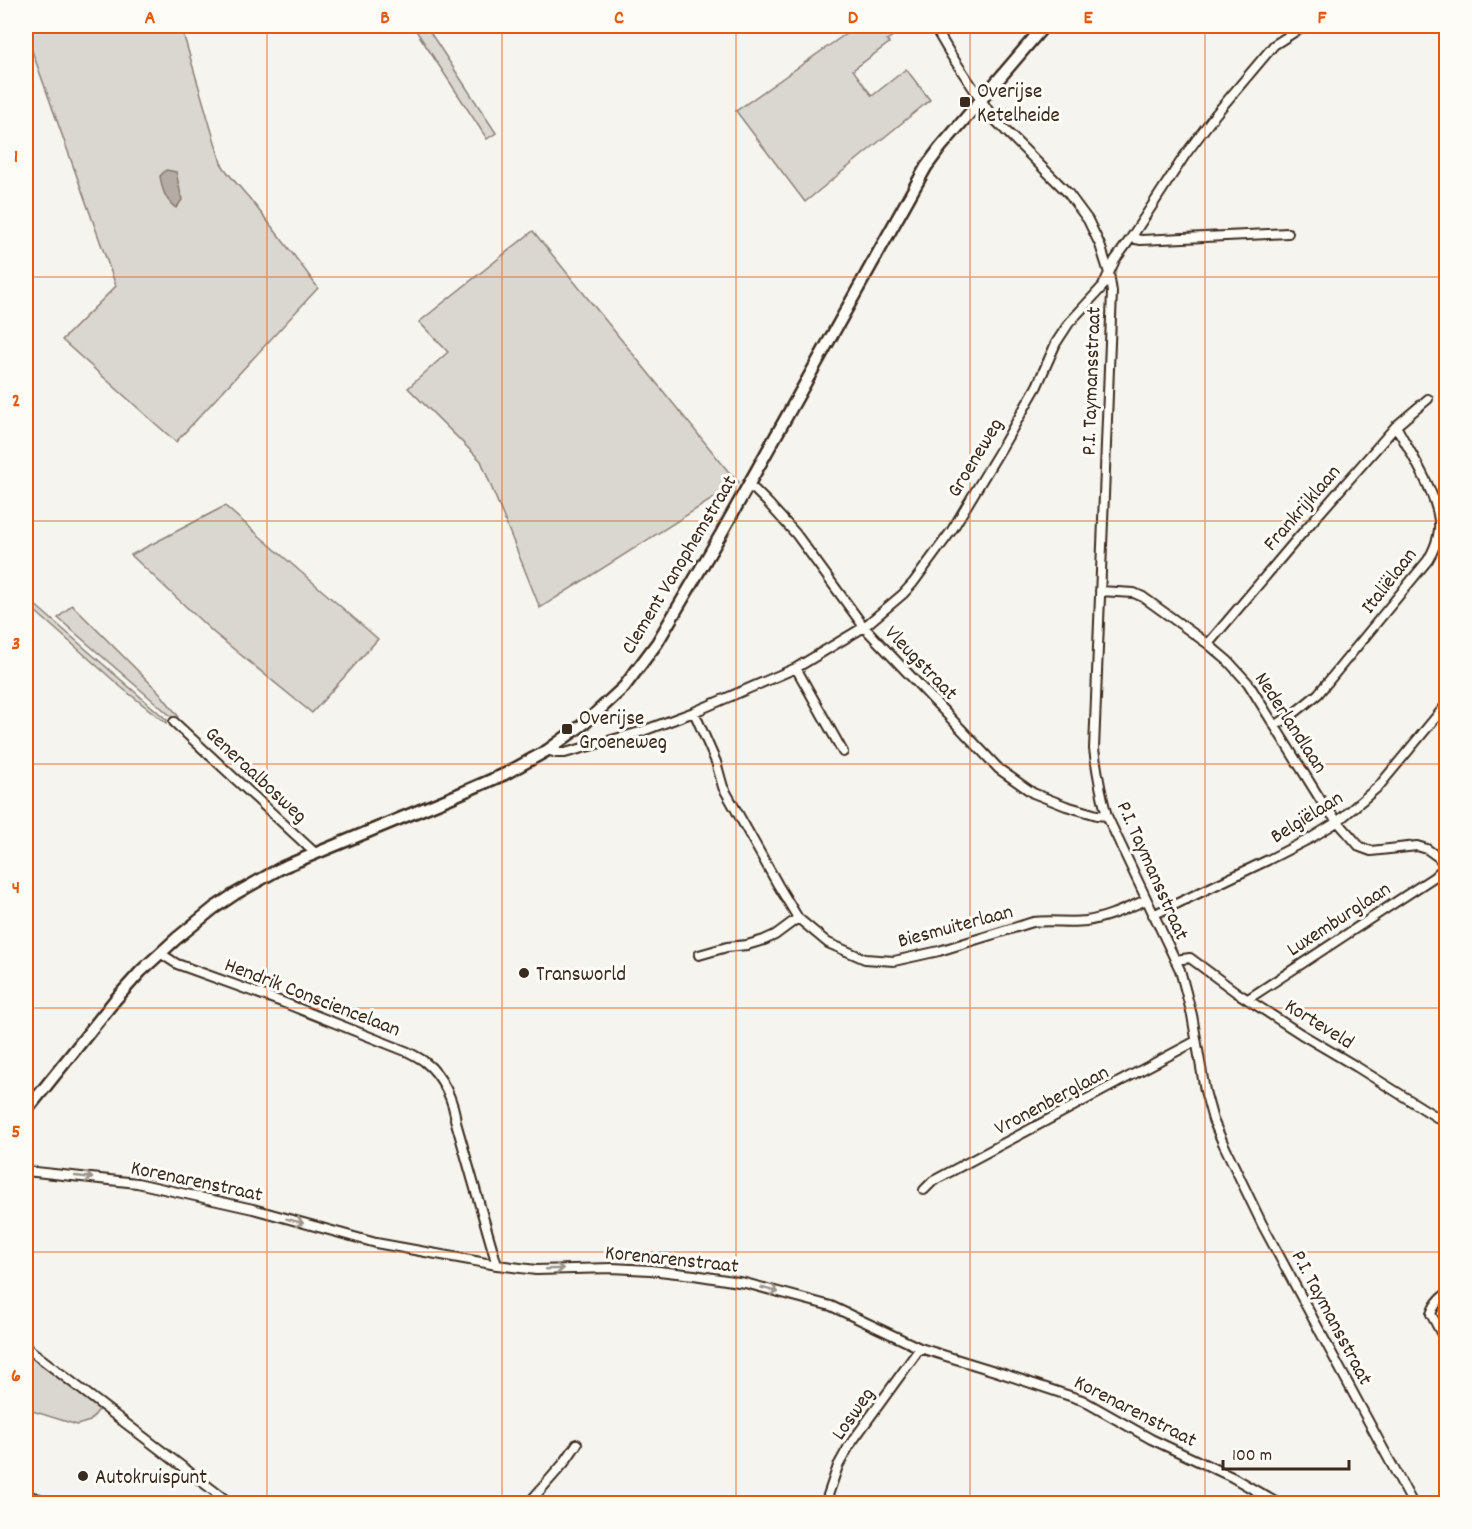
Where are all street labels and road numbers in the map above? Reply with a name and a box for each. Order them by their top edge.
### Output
street label: P.I. Taymansstraat [1075,306,1111,456]
street label: Groeneweg [941,413,1012,504]
street label: Frankrijklaan [1257,459,1349,559]
street label: Clement Vanophemstraat [615,470,746,661]
street label: Italiëlaan [1355,543,1426,621]
street label: Vleugstraat [876,620,964,709]
street label: Nederlandlaan [1246,667,1333,780]
street label: Generaalbosweg [197,721,313,832]
street label: Belgiëlaan [1265,784,1350,853]
street label: P.I. Taymansstraat [1107,797,1195,946]
street label: Luxemburglaan [1282,876,1398,965]
street label: Biesmuiterlaan [895,898,1017,958]
street label: Hendrik Consciencelaan [220,951,404,1046]
street label: Korteveld [1278,993,1359,1059]
street label: Vronenberglaan [990,1059,1115,1144]
street label: Korenarenstraat [128,1154,265,1212]
street label: Korenarenstraat [603,1239,740,1283]
street label: P.I. Taymansstraat [1282,1245,1379,1392]
street label: Korenarenstraat [1068,1369,1201,1457]
street label: Losweg [825,1382,884,1447]

